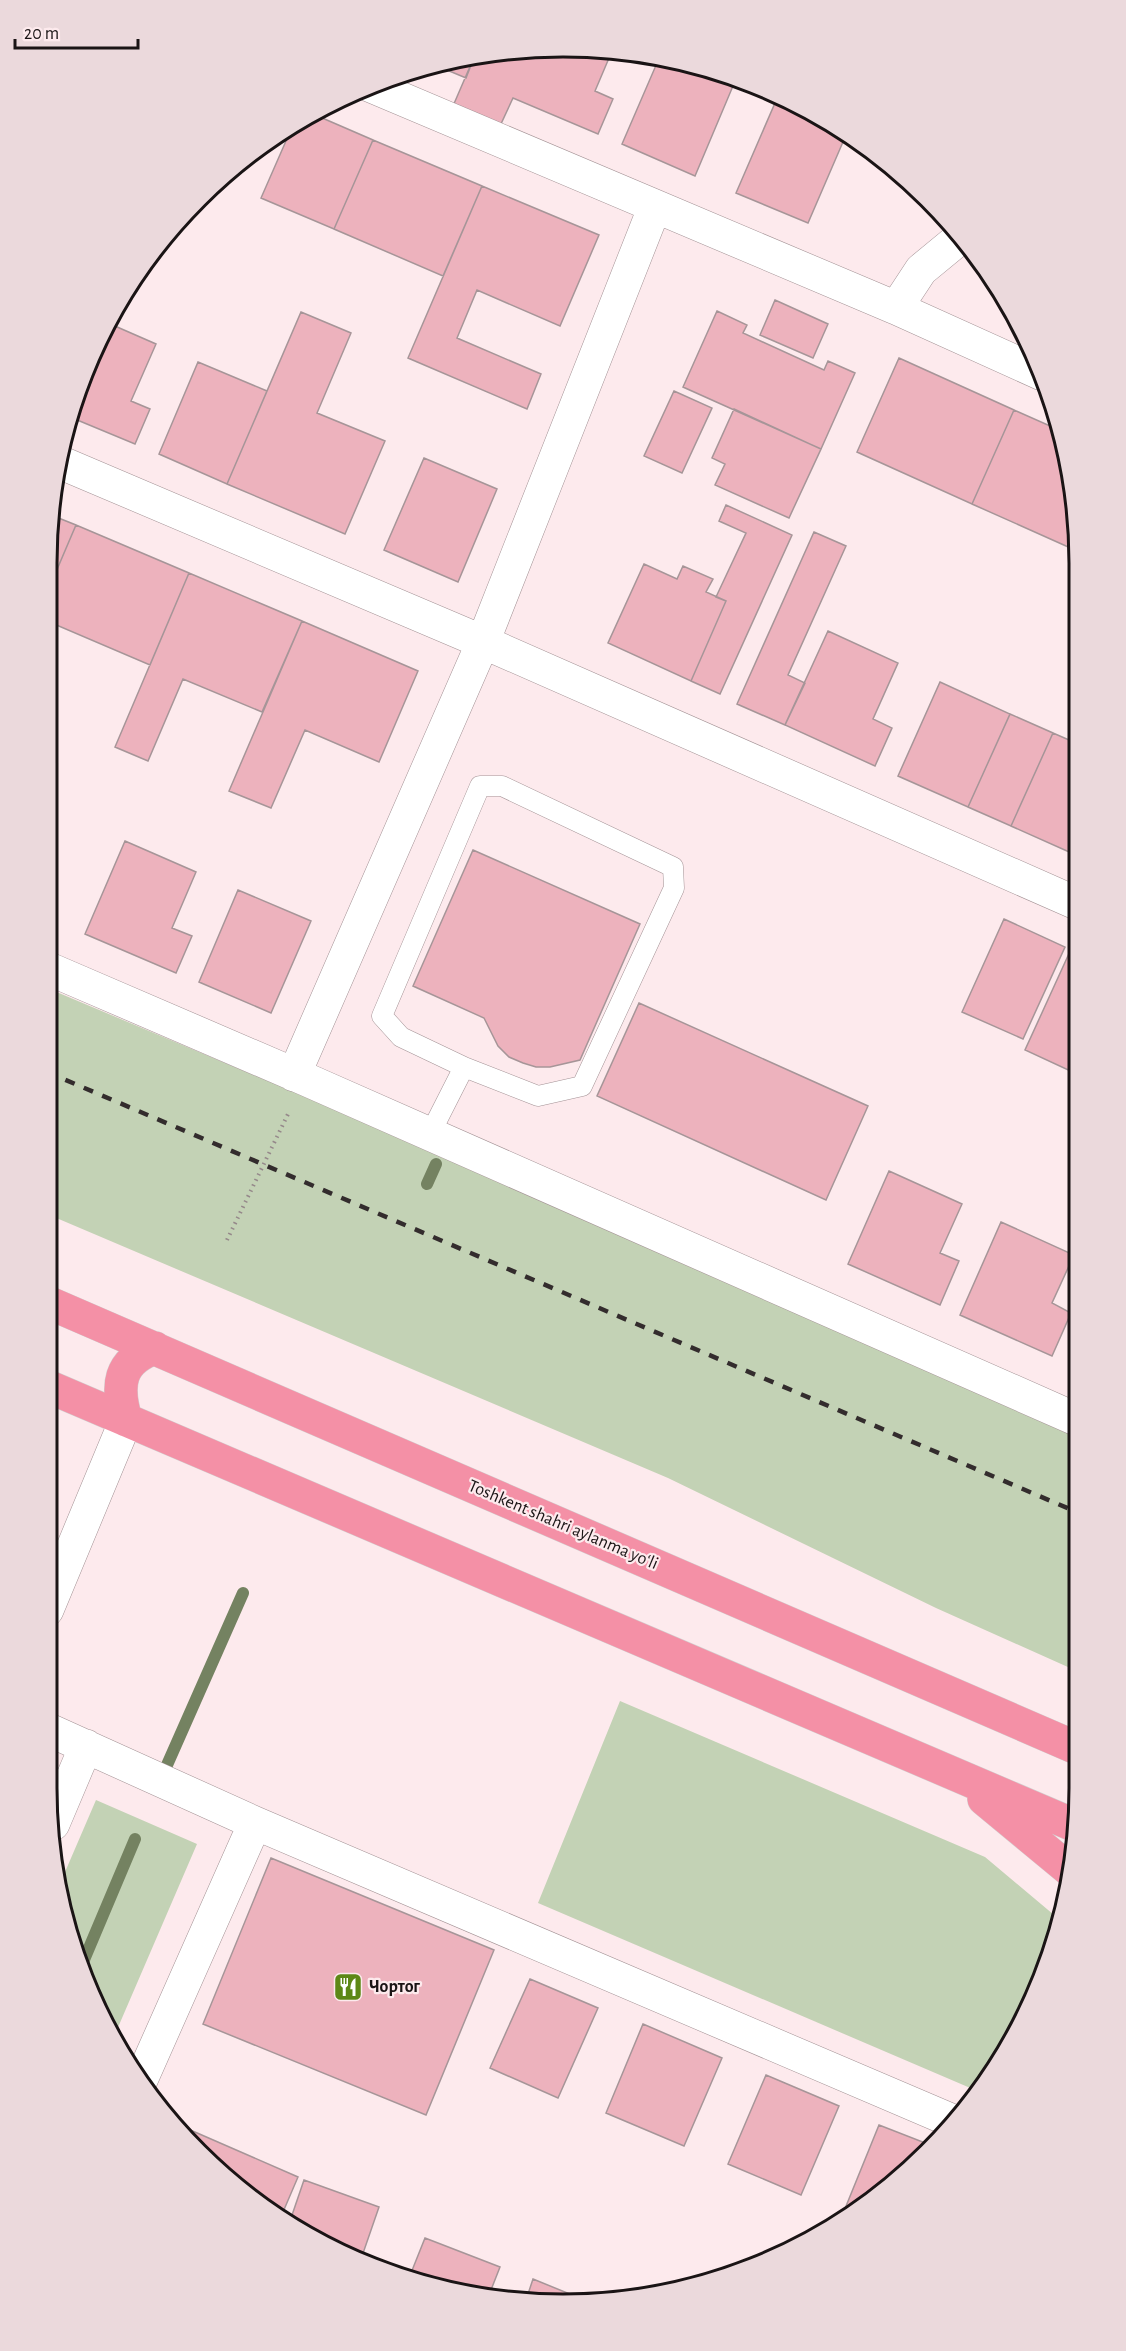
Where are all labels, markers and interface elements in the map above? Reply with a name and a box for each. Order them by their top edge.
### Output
scale bar [15,12,138,50]
text: 20 m [24,25,59,43]
street label: Toshkent shahri aylanma yoʻli [465,1477,661,1573]
restaurant icon: Чортог [332,1971,364,2003]
place label: Чортог [369,1978,420,1996]

